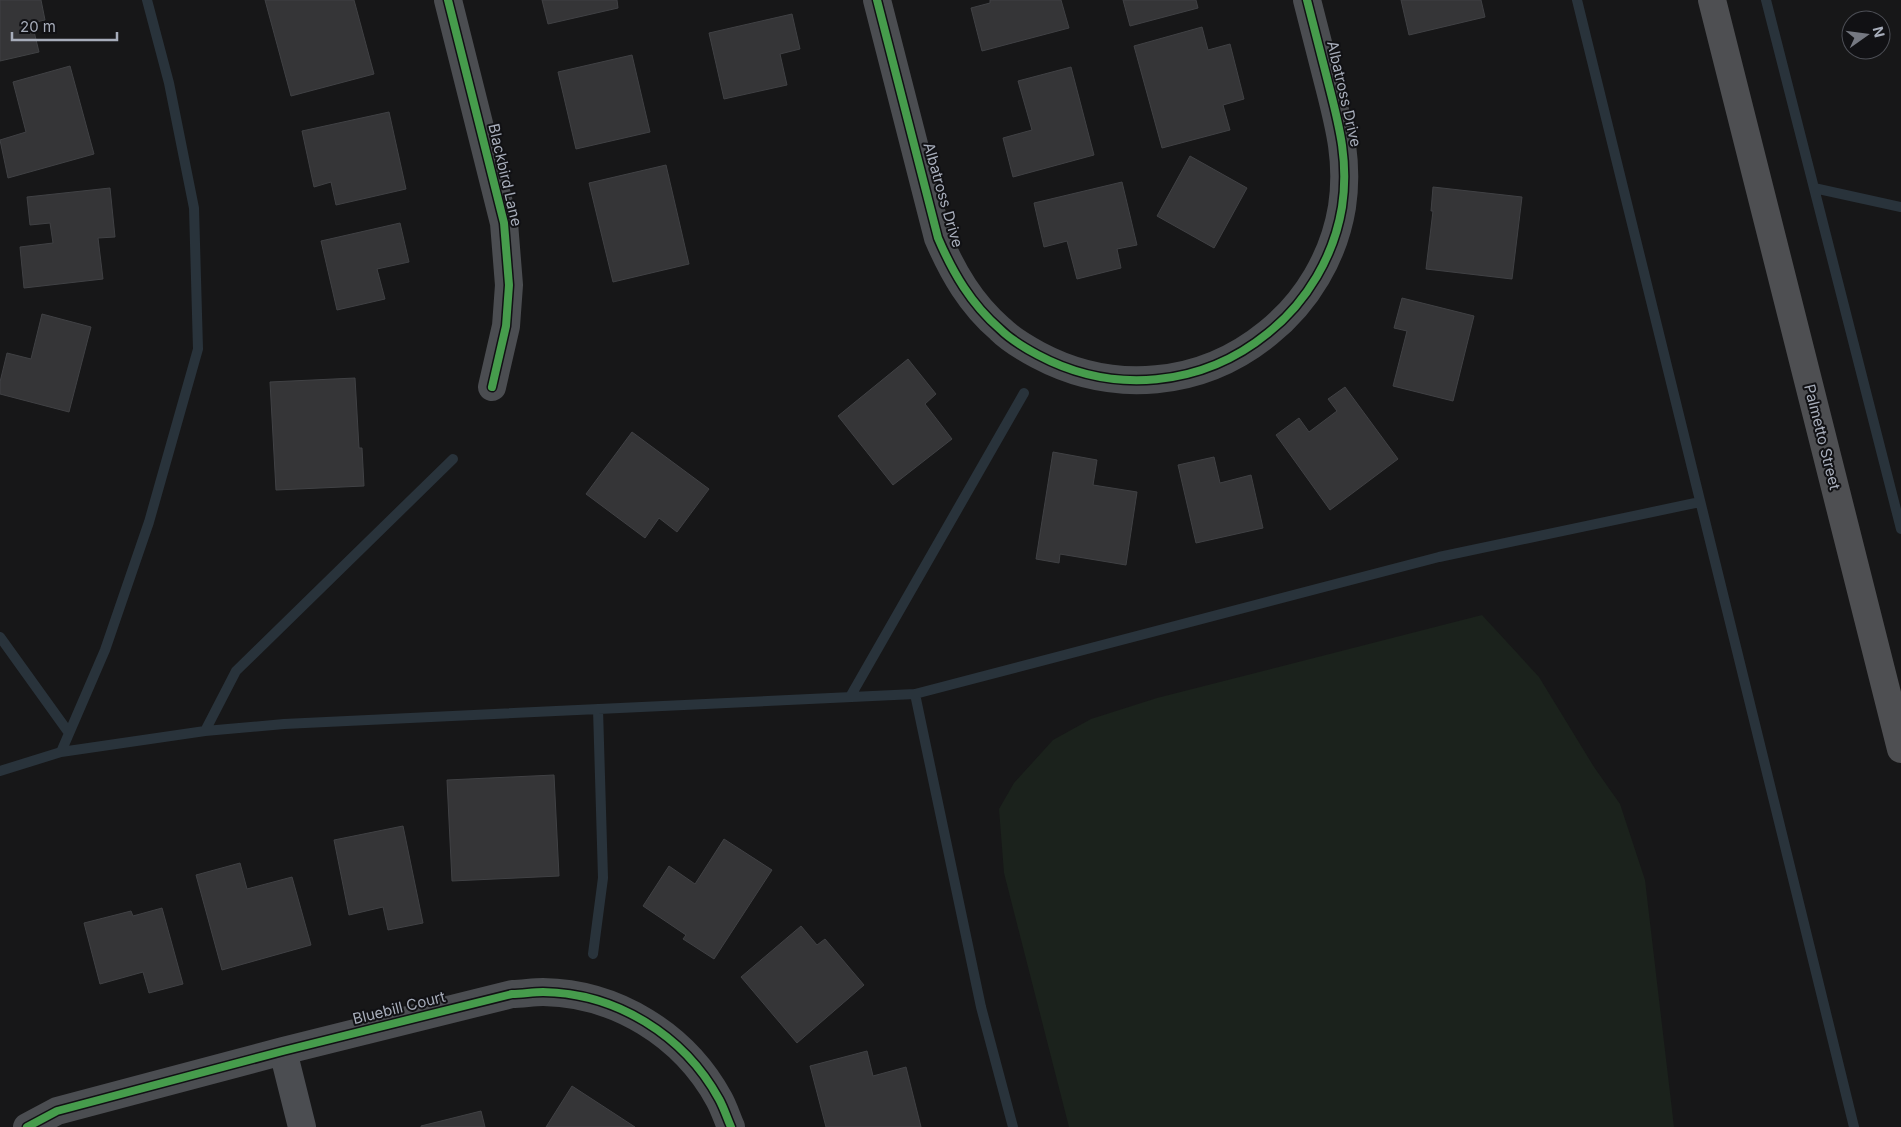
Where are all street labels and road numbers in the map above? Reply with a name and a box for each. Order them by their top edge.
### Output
street label: Albatross Drive [1323,39,1366,149]
street label: Blackbird Lane [484,122,527,228]
street label: Albatross Drive [919,140,968,250]
street label: Palmetto Street [1800,382,1845,492]
street label: Bluebill Court [350,987,447,1028]

